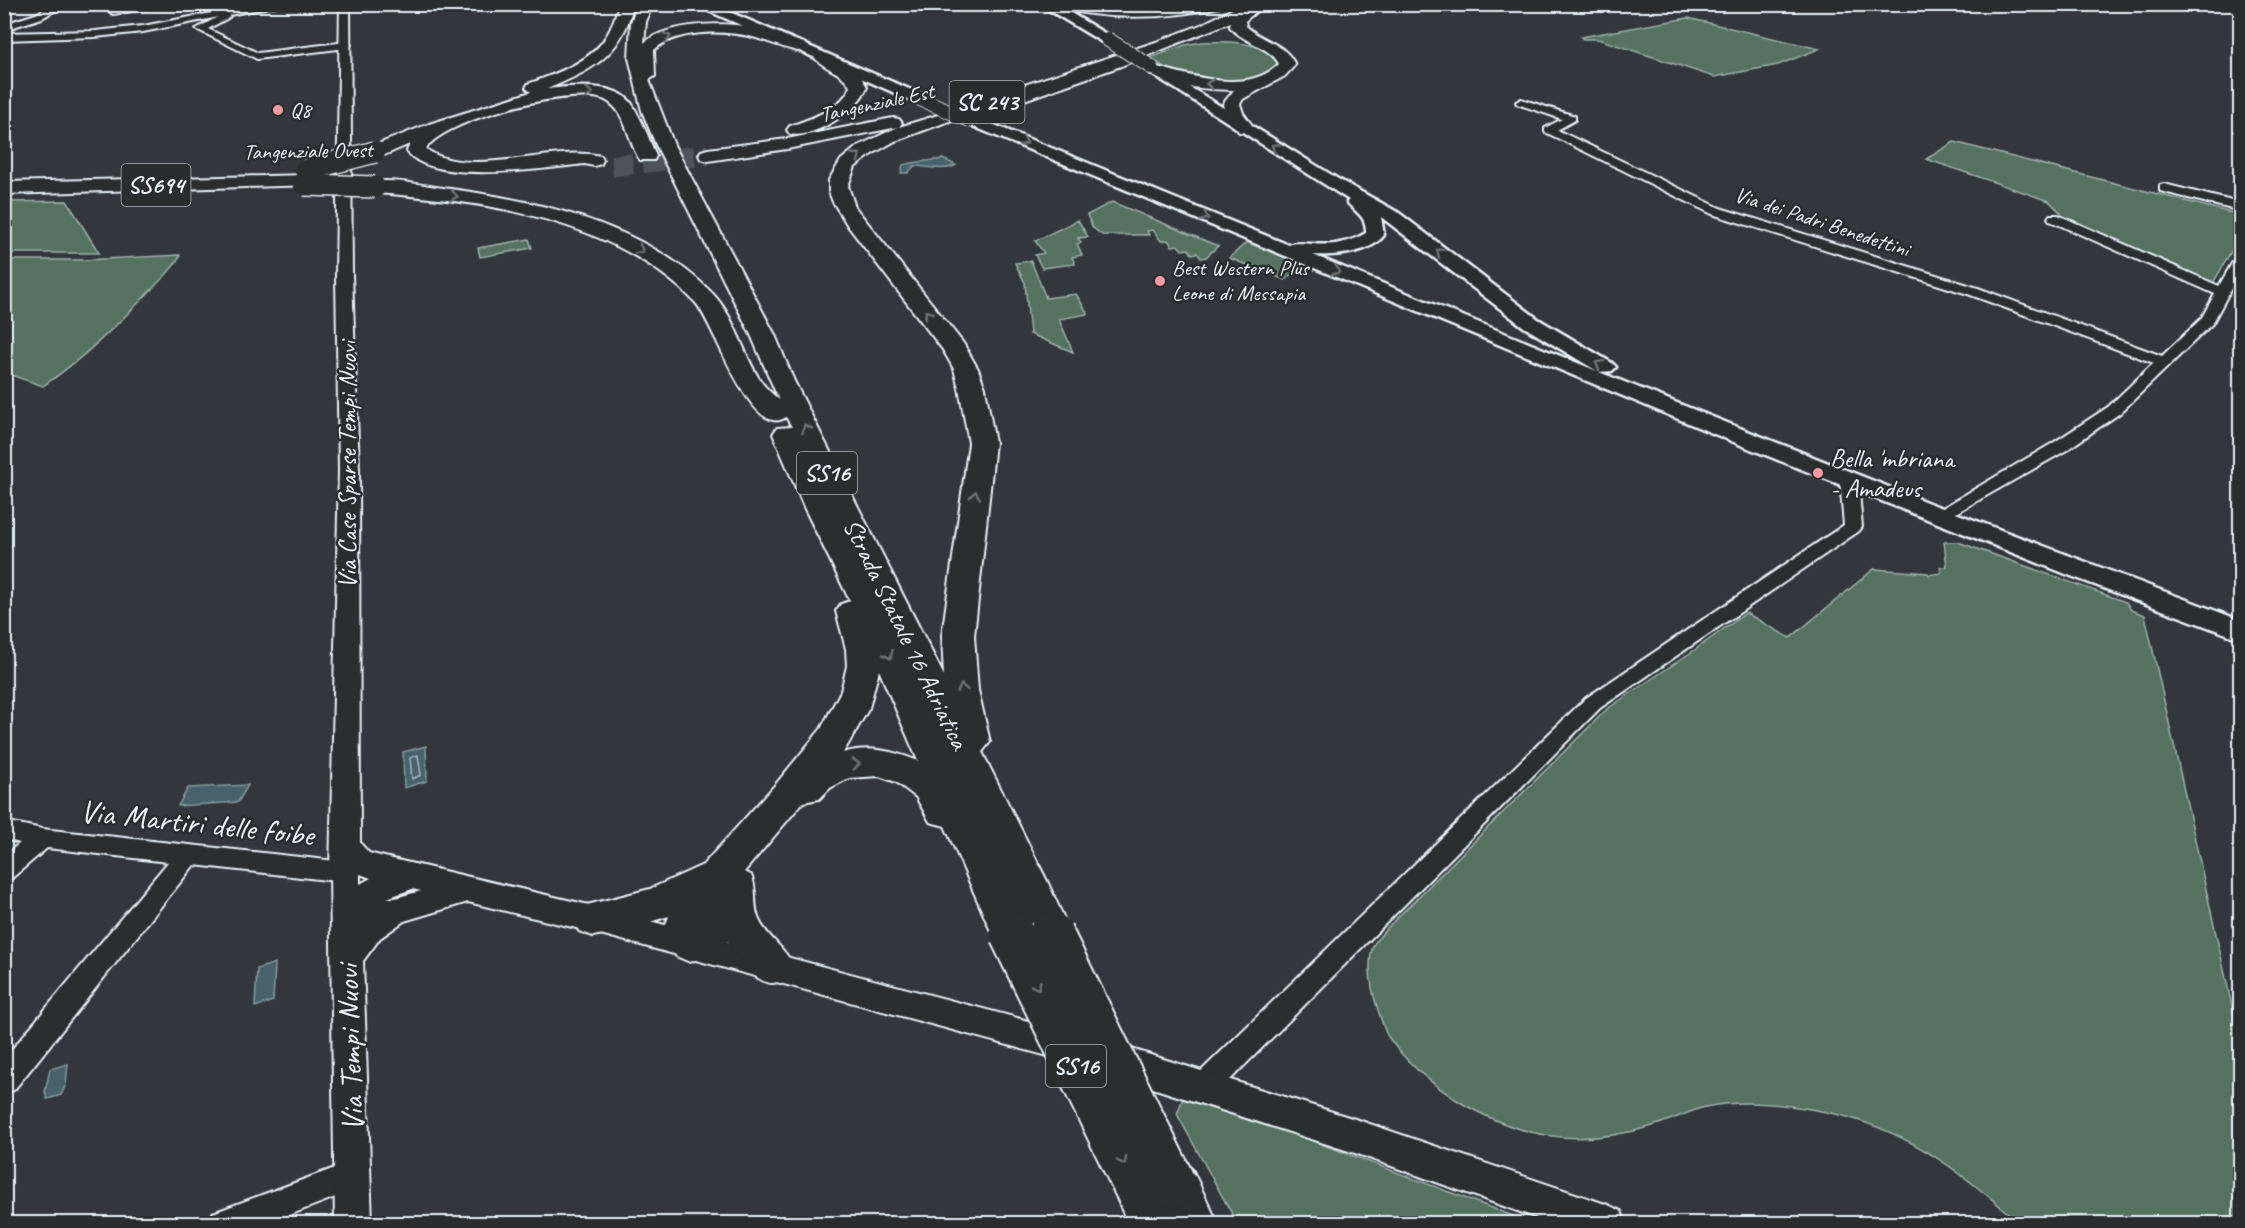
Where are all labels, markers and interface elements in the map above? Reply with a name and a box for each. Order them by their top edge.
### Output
one-way arrow [661,32,672,44]
street label: Tangenziale Est [817,77,939,129]
one-way arrow [1205,77,1214,90]
road number: SC 243 [950,81,1024,123]
one-way arrow [584,86,594,99]
place label: Q8 [290,96,313,124]
marker: Q8 [271,103,285,117]
one-way arrow [1018,135,1029,147]
street label: Tangenziale Ovest [243,136,376,166]
one-way arrow [1271,144,1282,155]
one-way arrow [850,152,861,163]
road number: SS694 [122,164,190,206]
street label: Via dei Padri Benedettini [1731,181,1916,264]
one-way arrow [449,189,458,201]
one-way arrow [1198,210,1209,222]
one-way arrow [634,243,645,254]
one-way arrow [1435,248,1446,259]
place label: Best Western Plus Leone di Messapia [1172,254,1310,307]
one-way arrow [1329,264,1340,276]
marker: Best Western Plus Leone di Messapia [1153,274,1167,288]
one-way arrow [925,309,936,320]
street label: Via Case Sparse Tempi Nuovi [331,338,364,589]
one-way arrow [1595,359,1605,371]
one-way arrow [801,424,813,435]
place label: Bella 'mbriana - Amadeus [1830,442,1956,505]
road number: SS16 [797,452,857,494]
marker: Bella 'mbriana - Amadeus [1811,466,1825,480]
one-way arrow [969,490,981,499]
street label: Strada Statale 16 Adriatica [836,513,977,756]
one-way arrow [881,648,893,659]
one-way arrow [956,684,968,693]
one-way arrow [851,758,861,771]
street label: Via Martiri delle foibe [78,790,318,856]
street label: Via Tempi Nuovi [326,960,373,1132]
one-way arrow [1030,980,1042,991]
road number: SS16 [1046,1045,1106,1087]
one-way arrow [1115,1155,1127,1166]

